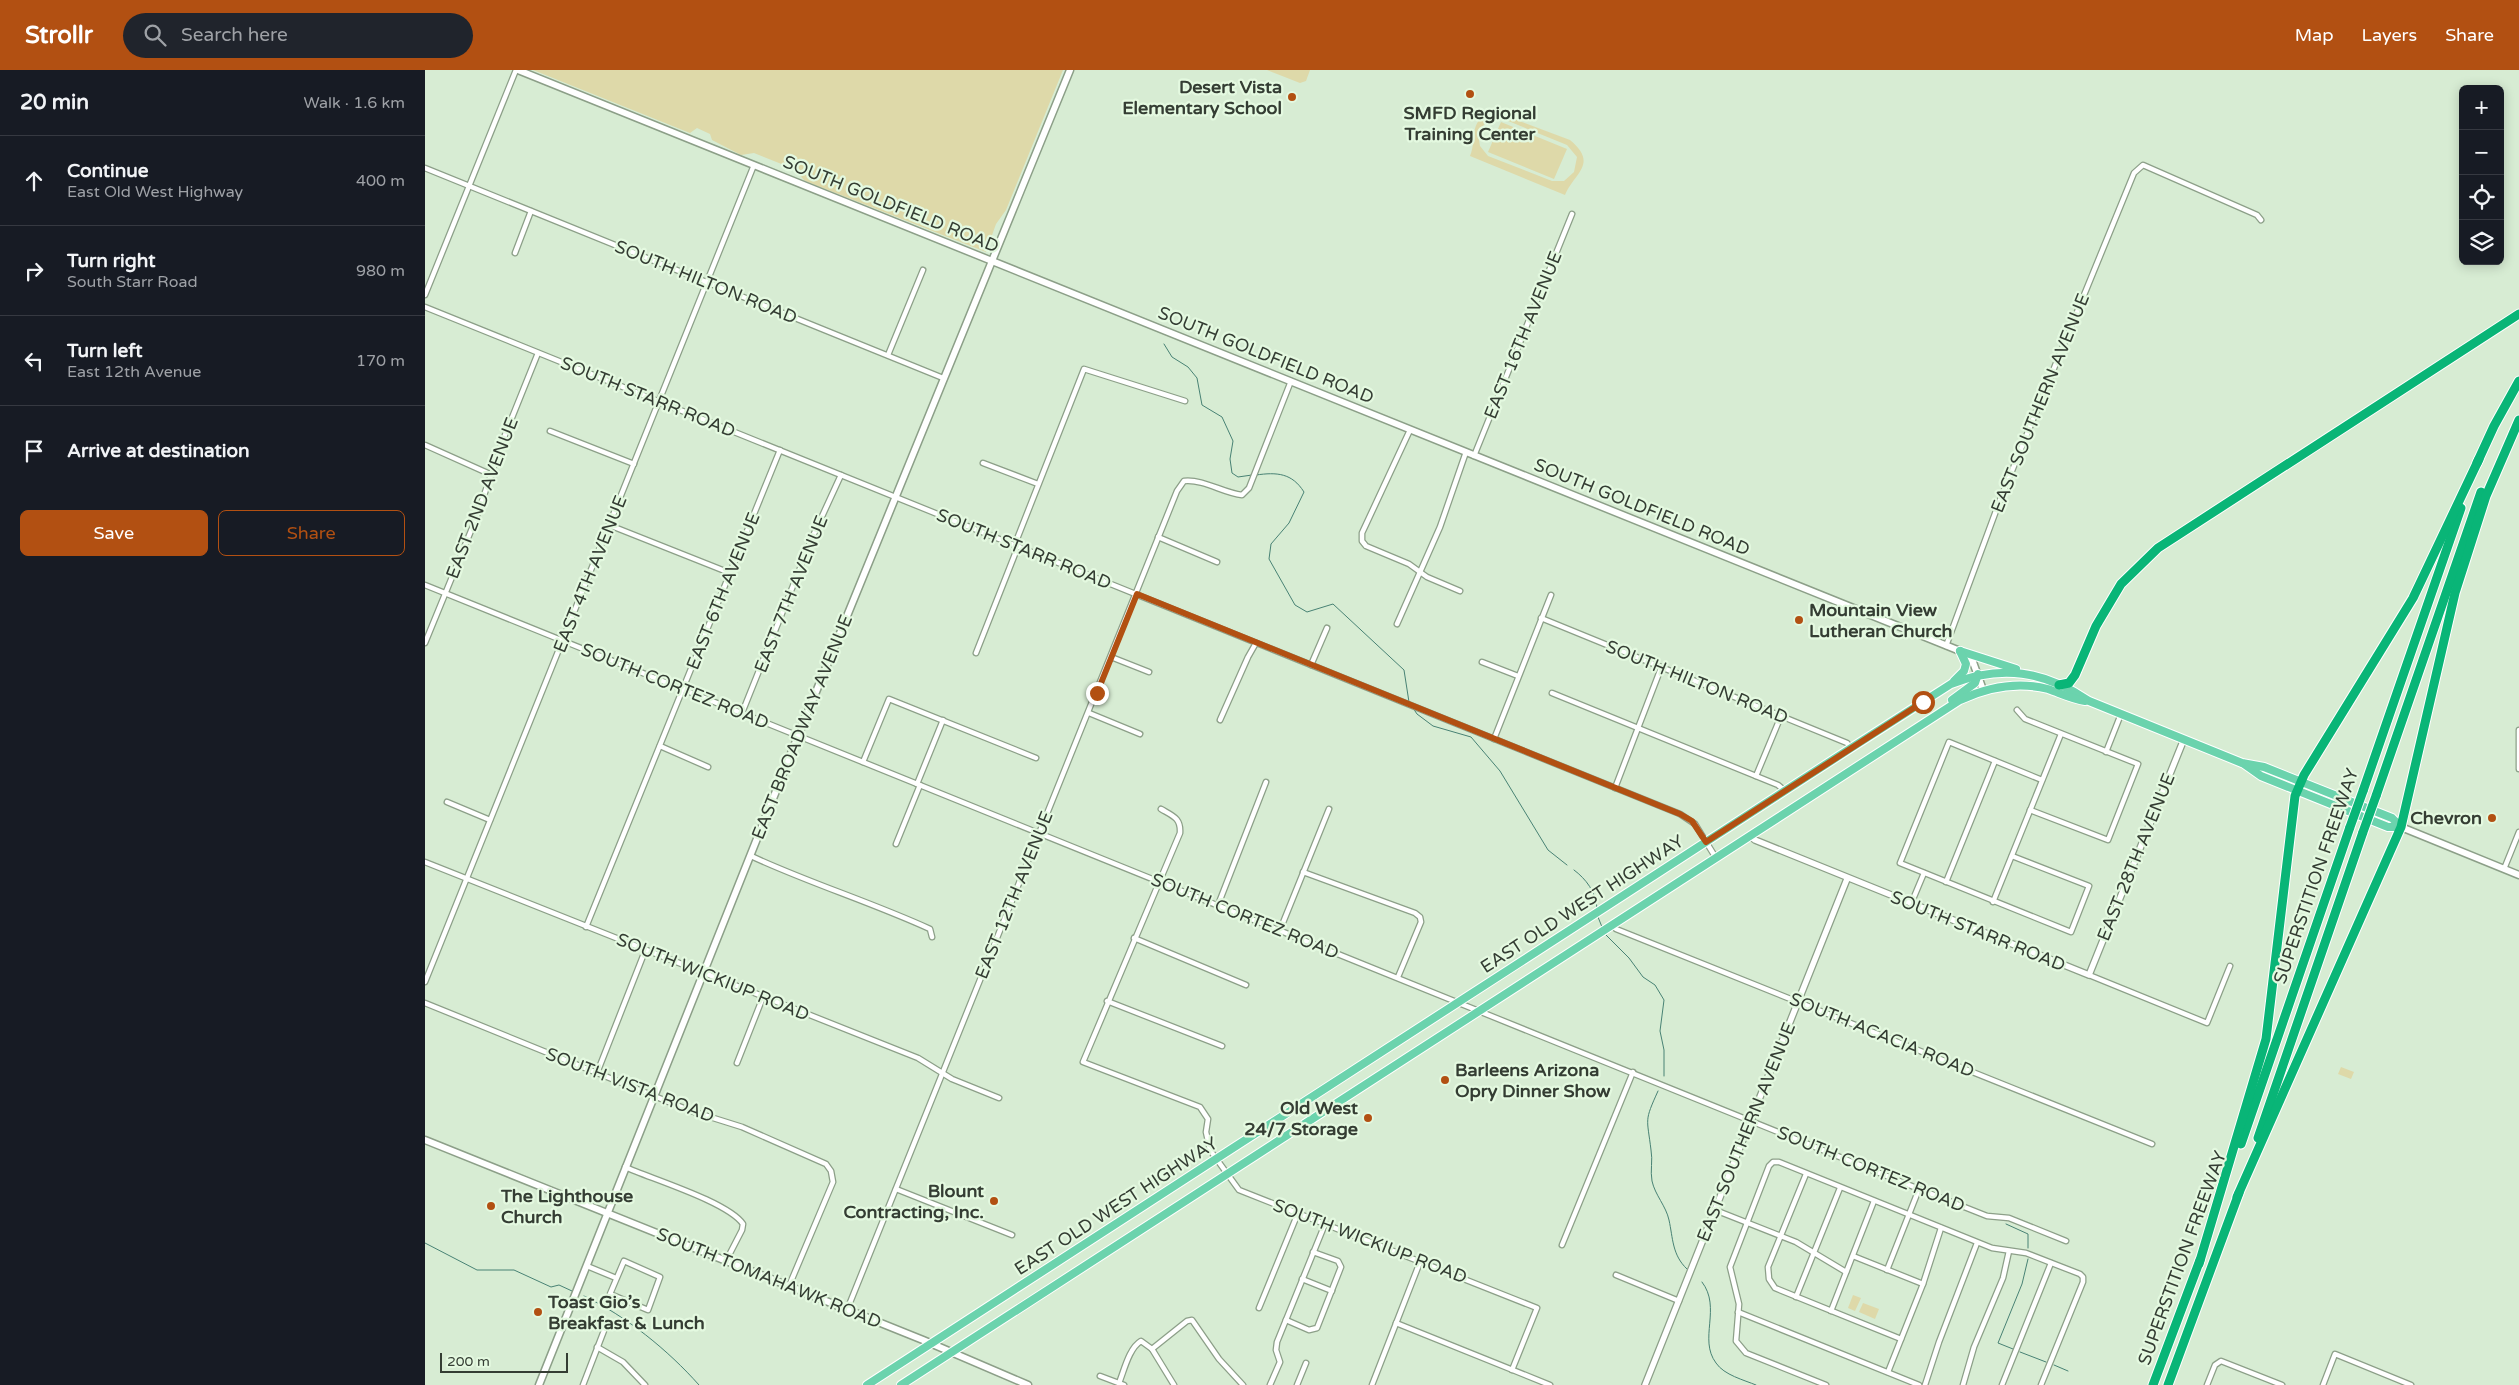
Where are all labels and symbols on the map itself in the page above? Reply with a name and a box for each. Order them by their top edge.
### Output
place label: Desert Vista Elementary School [1122,76,1282,119]
marker: SMFD Regional Training Center [1464,88,1476,100]
marker: Desert Vista Elementary School [1286,91,1298,103]
place label: SMFD Regional Training Center [1404,102,1537,145]
street label: SOUTH GOLDFIELD ROAD [780,151,1002,257]
street label: SOUTH HILTON ROAD [612,235,800,329]
street label: EAST 16TH AVENUE [1479,248,1567,422]
street label: EAST SOUTHERN AVENUE [1986,290,2094,516]
street label: SOUTH GOLDFIELD ROAD [1155,302,1377,408]
street label: SOUTH STARR ROAD [557,352,739,442]
street label: EAST 2ND AVENUE [441,414,523,582]
street label: SOUTH GOLDFIELD ROAD [1531,454,1753,560]
street label: EAST 4TH AVENUE [548,492,632,656]
street label: SOUTH STARR ROAD [933,504,1115,594]
street label: EAST 6TH AVENUE [681,509,765,673]
street label: EAST 7TH AVENUE [749,512,833,676]
place label: Mountain View Lutheran Church [1809,599,1953,642]
street label: EAST BROADWAY AVENUE [747,611,857,843]
marker: Mountain View Lutheran Church [1793,614,1805,626]
street label: SOUTH HILTON ROAD [1603,635,1791,729]
street label: SOUTH CORTEZ ROAD [578,638,772,734]
route end [1086,682,1109,705]
route start [1912,691,1935,714]
street label: SUPERSTITION FREEWAY [2269,765,2363,987]
street label: EAST 28TH AVENUE [2092,770,2180,944]
place label: Chevron [2410,807,2482,829]
street label: EAST 12TH AVENUE [970,808,1058,982]
marker: Chevron [2486,812,2498,824]
street label: EAST OLD WEST HIGHWAY [1476,830,1688,978]
street label: SOUTH CORTEZ ROAD [1148,868,1342,964]
street label: SOUTH STARR ROAD [1887,886,2069,976]
street label: SOUTH WICKIUP ROAD [613,928,813,1026]
street label: SOUTH ACACIA ROAD [1786,988,1978,1082]
street label: EAST SOUTHERN AVENUE [1692,1019,1800,1245]
street label: SOUTH VISTA ROAD [543,1043,717,1127]
place label: Barleens Arizona Opry Dinner Show [1455,1059,1611,1102]
marker: Barleens Arizona Opry Dinner Show [1439,1074,1451,1086]
place label: Old West 24/7 Storage [1244,1097,1358,1140]
marker: Old West 24/7 Storage [1362,1112,1374,1124]
street label: SOUTH CORTEZ ROAD [1774,1121,1968,1217]
street label: EAST OLD WEST HIGHWAY [1010,1132,1222,1280]
street label: SUPERSTITION FREEWAY [2133,1147,2231,1368]
place label: Blount Contracting, Inc. [843,1180,984,1223]
place label: The Lighthouse Church [500,1185,633,1228]
street label: SOUTH WICKIUP ROAD [1270,1194,1470,1288]
marker: Blount Contracting, Inc. [988,1195,1000,1207]
marker: The Lighthouse Church [485,1200,497,1212]
street label: SOUTH TOMAHAWK ROAD [653,1223,885,1333]
place label: Toast Gio’s Breakfast & Lunch [547,1291,705,1334]
marker: Toast Gio’s Breakfast & Lunch [532,1306,544,1318]
scale bar [440,1350,567,1373]

